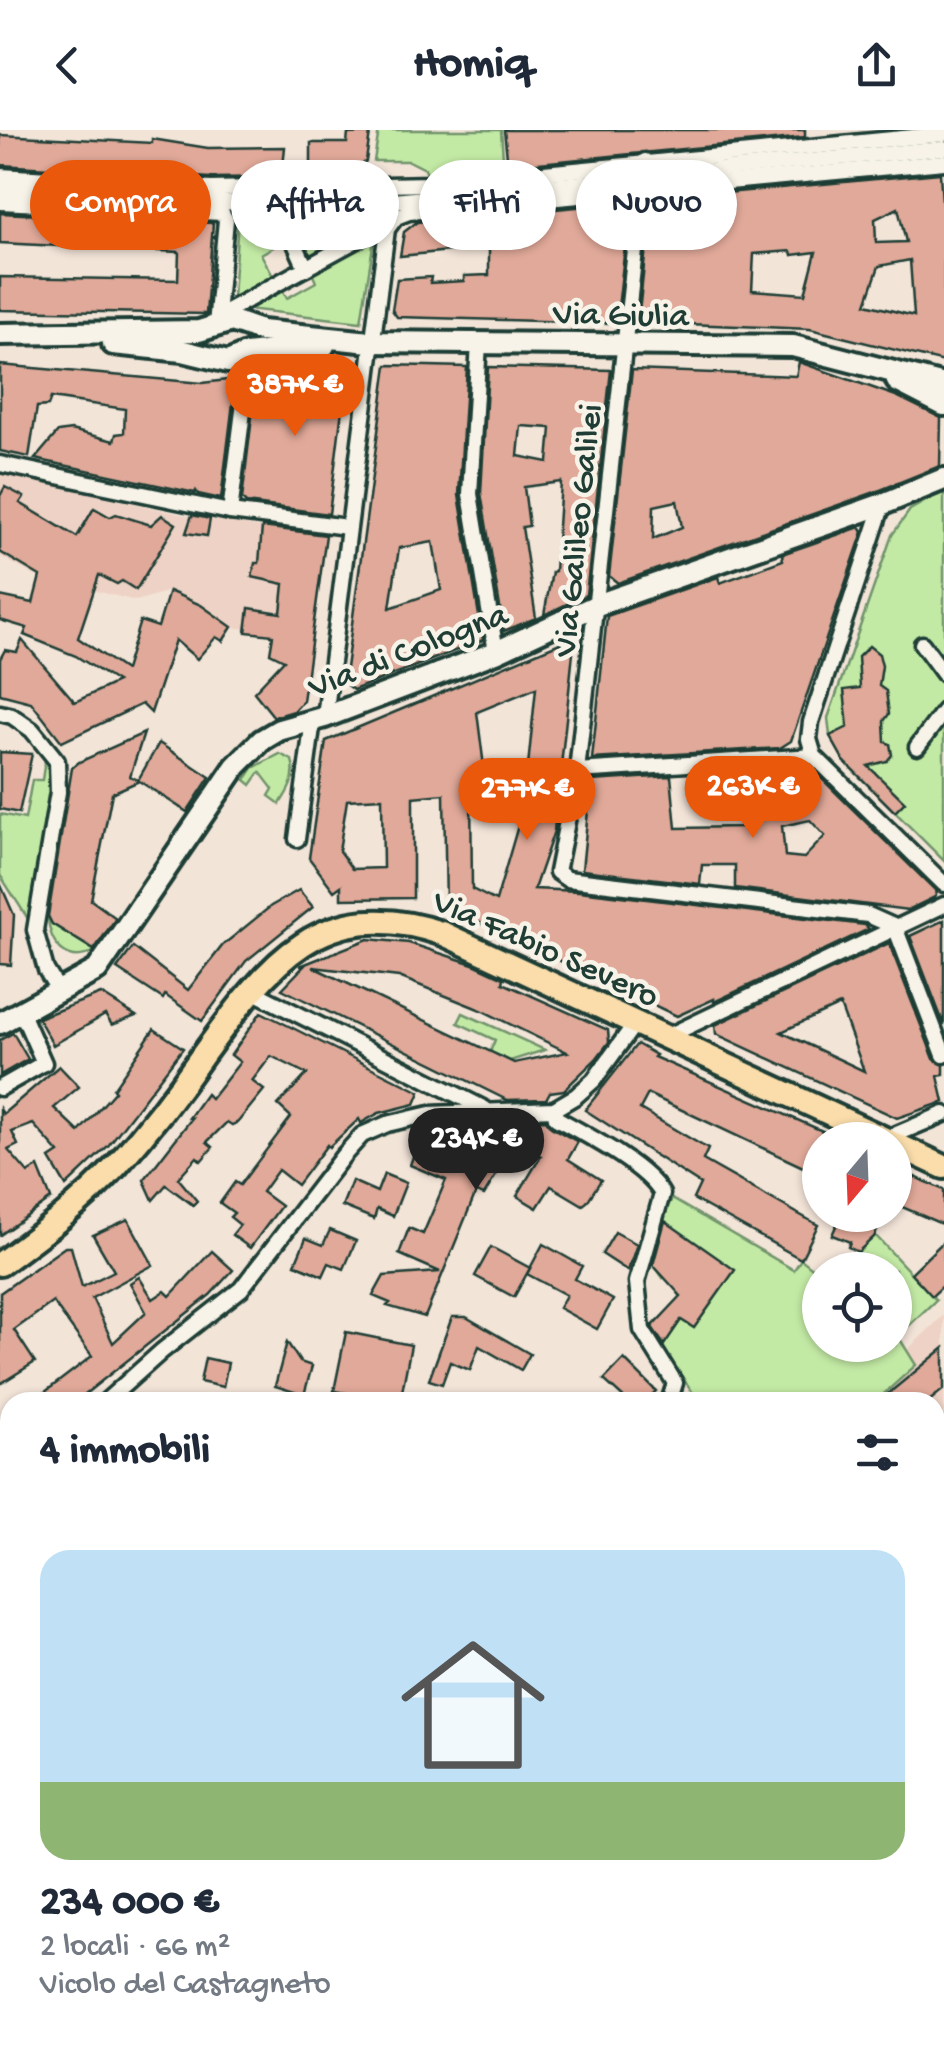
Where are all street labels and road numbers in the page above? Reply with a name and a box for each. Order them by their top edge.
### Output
street label: Via Giulia [552,296,691,339]
street label: Via Galileo Galilei [547,402,614,660]
street label: Via di Cologna [303,596,516,710]
street label: Via Fabio Severo [425,882,664,1019]

